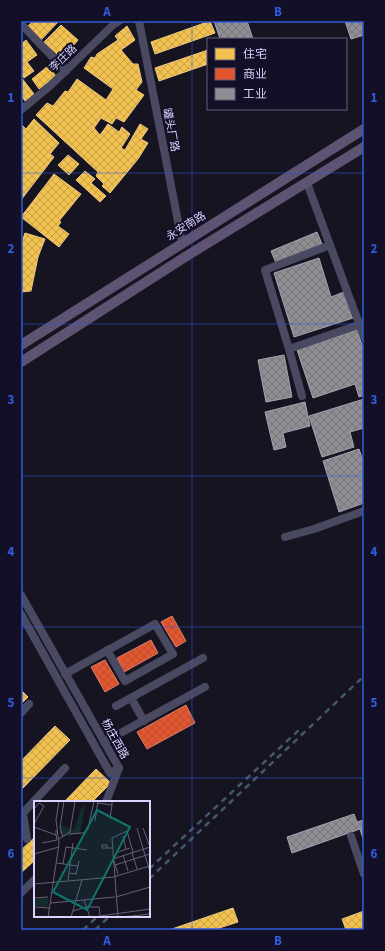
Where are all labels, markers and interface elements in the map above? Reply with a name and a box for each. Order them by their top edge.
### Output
text: A [102,3,111,21]
text: B [274,3,282,21]
legend [207,38,347,110]
street label: 李庄路 [46,41,80,75]
text: 住宅 [243,46,267,63]
text: 商业 [243,66,267,83]
text: 工业 [243,86,267,103]
text: 1 [8,89,15,107]
text: 1 [371,89,378,107]
street label: 罐头厂路 [159,107,183,153]
street label: 永安南路 [163,208,209,244]
text: 2 [8,240,15,258]
text: 2 [371,240,378,258]
text: 3 [8,391,15,409]
text: 3 [371,391,378,409]
text: 4 [8,543,15,561]
text: 4 [371,543,378,561]
text: 5 [8,694,15,712]
text: 5 [371,694,378,712]
street label: 杨庄西路 [98,716,132,762]
inset map [34,801,150,917]
text: 6 [8,845,15,863]
text: 6 [371,845,378,863]
text: A [102,932,111,950]
text: B [274,932,282,950]

